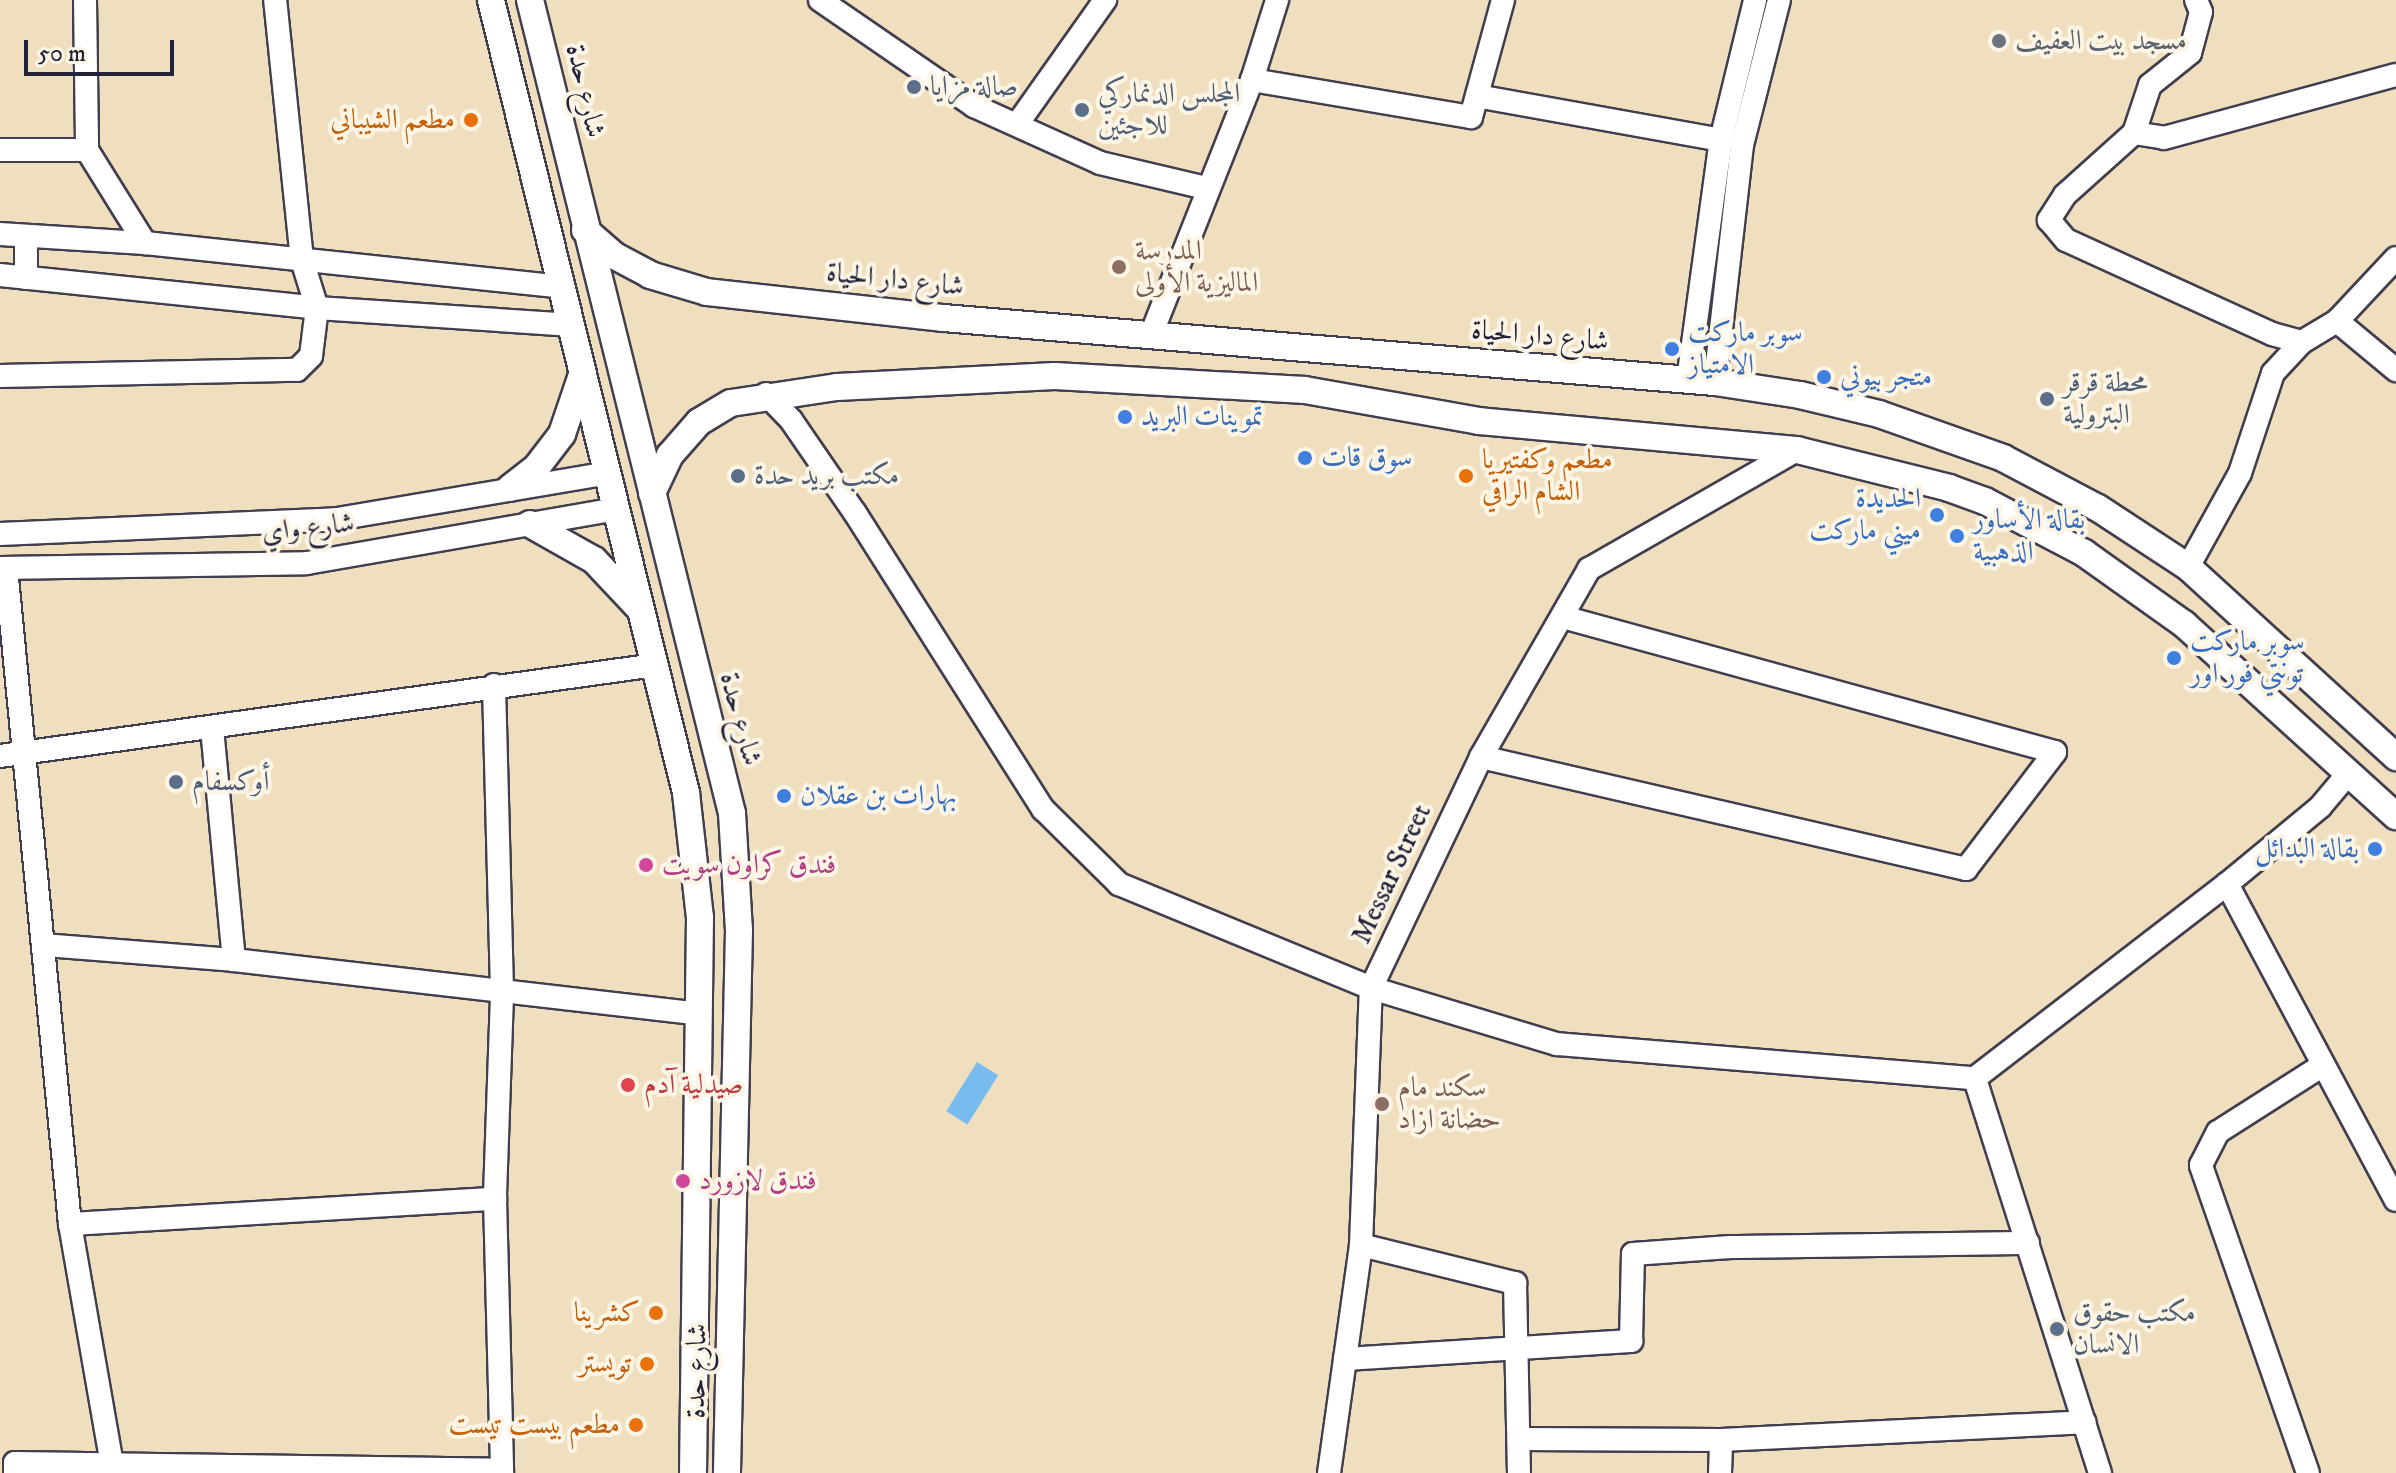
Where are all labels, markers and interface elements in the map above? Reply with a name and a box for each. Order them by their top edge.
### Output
scale bar [28,24,178,74]
place label: مسجد بيت العفيف [2015,24,2187,58]
marker: مسجد بيت العفيف [1990,32,2008,50]
text: 50 m [38,39,86,69]
street label: شارع حدة [558,41,612,141]
place label: صالة مزايا [930,70,1018,104]
place label: المجلس الدنماركي للاجئين [1098,77,1240,143]
marker: صالة مزايا [905,78,923,96]
marker: المجلس الدنماركي للاجئين [1073,101,1091,119]
place label: مطعم الشيباني [330,103,455,137]
marker: مطعم الشيباني [462,111,480,129]
place label: المدرسة الماليزية الأولى [1135,234,1258,300]
street label: شارع دار الحياة [825,256,965,304]
marker: المدرسة الماليزية الأولى [1110,258,1128,276]
street label: شارع دار الحياة [1470,313,1610,359]
place label: سوبر ماركت الامتياز [1688,316,1803,382]
marker: سوبر ماركت الامتياز [1663,340,1681,358]
place label: متجر بيوني [1840,360,1932,394]
place label: محطة قرقر البترولية [2063,366,2148,432]
marker: متجر بيوني [1815,368,1833,386]
marker: محطة قرقر البترولية [2038,390,2056,408]
place label: تموينات البريد [1141,400,1263,434]
marker: تموينات البريد [1116,408,1134,426]
place label: سوق قات [1321,441,1412,475]
place label: مطعم وكفتيريا الشام الراقي [1482,443,1613,509]
marker: سوق قات [1296,449,1314,467]
place label: مكتب بريد حدة [754,459,899,493]
marker: مكتب بريد حدة [729,467,747,485]
marker: مطعم وكفتيريا الشام الراقي [1457,467,1475,485]
place label: الحديدة ميني ماركت [1809,482,1921,548]
place label: بقالة الأساور الذهبية [1973,503,2085,569]
street label: شارع واي [260,506,356,550]
marker: الحديدة ميني ماركت [1928,506,1946,524]
marker: بقالة الأساور الذهبية [1948,527,1966,545]
place label: سوبر ماركت تونتي فور اور [2190,625,2305,691]
marker: سوبر ماركت تونتي فور اور [2165,649,2183,667]
street label: شارع حدة [711,669,769,769]
place label: أوكسفام [192,765,270,799]
marker: أوكسفام [167,773,185,791]
place label: بهارات بن عقلان [800,779,957,813]
marker: بهارات بن عقلان [775,787,793,805]
street label: Messar Street [1345,799,1439,949]
place label: بقالة البدائل [2255,832,2359,866]
marker: بقالة البدائل [2366,840,2384,858]
place label: فندق كراون سويت [662,848,836,882]
marker: فندق كراون سويت [637,856,655,874]
place label: صيدلية آدم [644,1068,743,1102]
place label: سكند مام حضانة ازاد [1398,1071,1501,1137]
marker: صيدلية آدم [619,1076,637,1094]
marker: سكند مام حضانة ازاد [1373,1095,1391,1113]
place label: فندق لازورد [699,1164,817,1198]
marker: فندق لازورد [674,1172,692,1190]
place label: كشرينا [574,1296,640,1330]
place label: مكتب حقوق الانسان [2073,1296,2196,1362]
marker: كشرينا [647,1304,665,1322]
marker: مكتب حقوق الانسان [2048,1320,2066,1338]
street label: شارع حدة [679,1323,715,1419]
place label: تويستر [578,1347,631,1381]
marker: تويستر [638,1355,656,1373]
place label: مطعم بيست تيست [448,1408,620,1442]
marker: مطعم بيست تيست [627,1416,645,1434]

